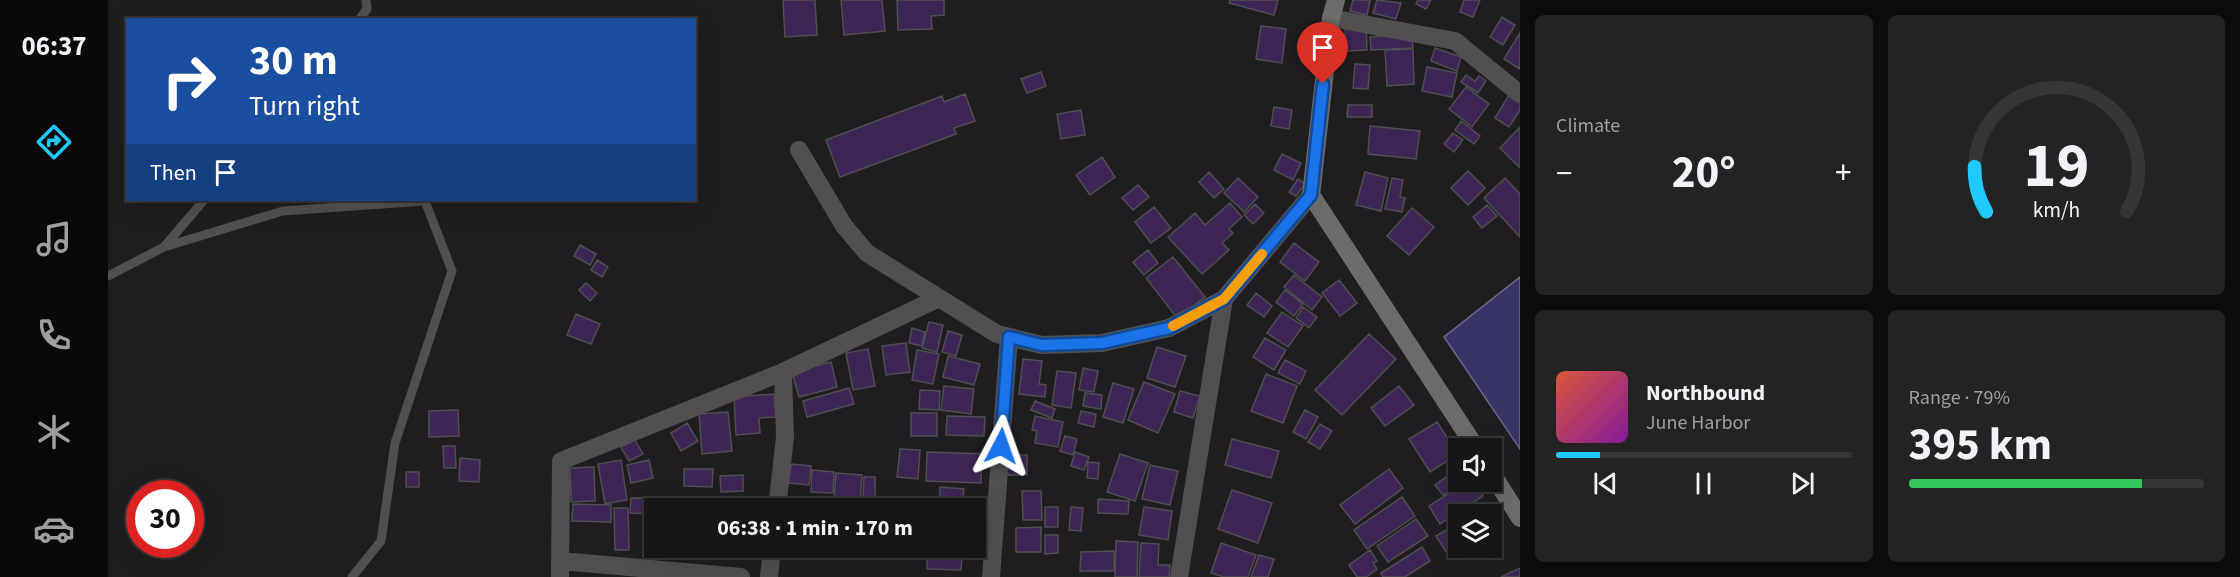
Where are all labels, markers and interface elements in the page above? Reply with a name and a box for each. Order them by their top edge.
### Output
pin [1297,22,1348,84]
text: 06:37 [21,27,87,66]
text: 30 m [249,31,338,91]
icon: arrive [1306,31,1339,64]
icon: right [150,42,228,120]
text: Turn right [249,87,360,126]
text: Climate [1556,112,1620,140]
icon: directions [33,121,75,163]
text: 19 [2023,122,2089,211]
text: 20° [1672,141,1736,205]
text: − [1556,150,1572,197]
text: + [1835,150,1851,197]
icon: arrive [209,156,242,189]
text: Then [150,157,197,189]
text: km/h [2032,195,2080,226]
icon: music [33,218,75,260]
icon: phone [33,314,75,356]
text: Northbound [1646,377,1765,409]
text: Range · 79% [1909,384,2010,412]
text: June Harbor [1646,409,1750,437]
icon: climate [33,411,75,453]
text: 395 km [1909,413,2052,477]
position arrow [969,414,1033,478]
map controls [1448,438,1502,558]
button: sound [1448,438,1502,492]
icon: previous [1589,467,1622,500]
icon: pause [1687,467,1720,500]
icon: next [1786,467,1819,500]
speed limit sign: 30 [126,480,204,558]
button: layers [1448,504,1502,558]
icon: car [33,508,75,550]
text: 06:38 · 1 min · 170 m [717,512,913,544]

